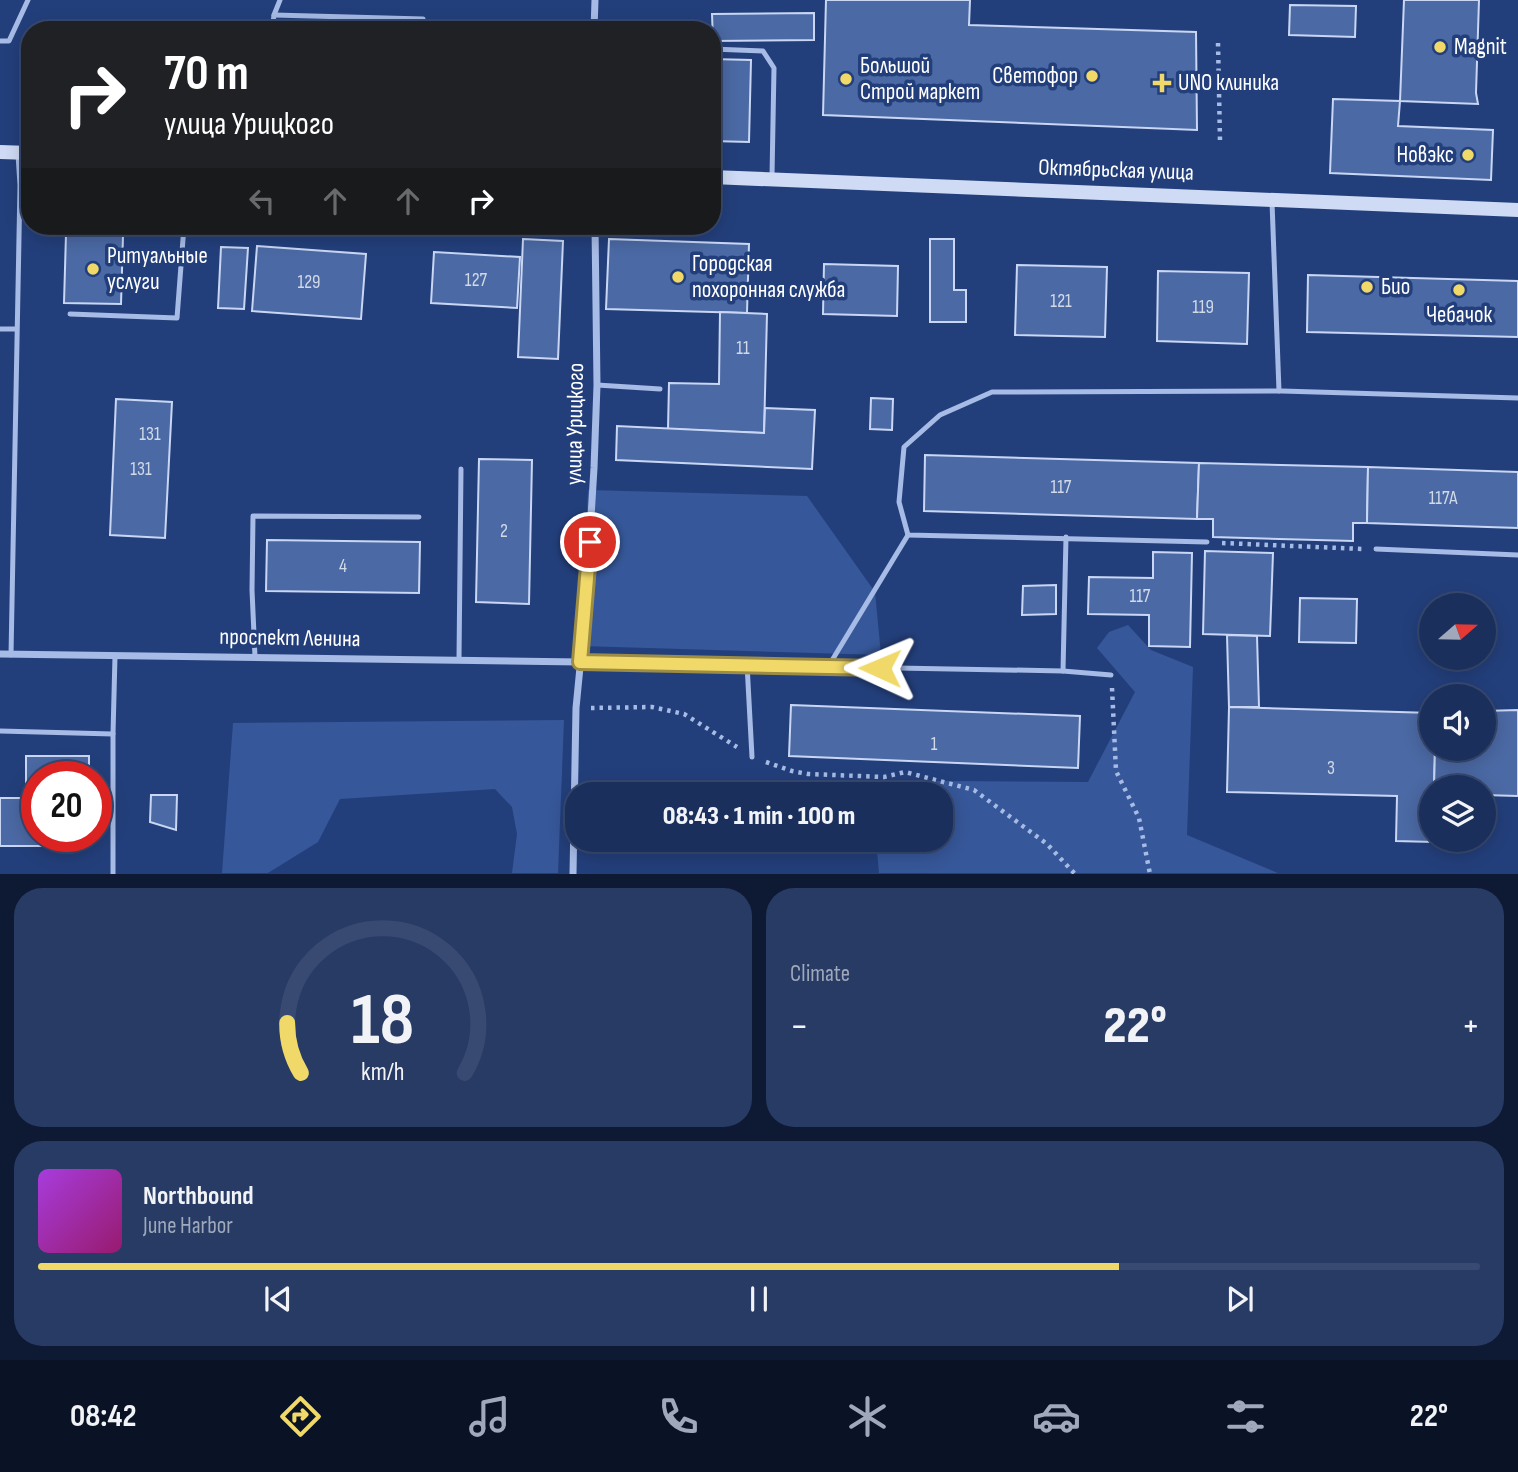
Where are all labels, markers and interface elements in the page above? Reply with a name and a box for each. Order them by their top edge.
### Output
place label: Magnit [1454,33,1507,61]
marker: Magnit [1432,39,1448,55]
text: 70 m [164,45,249,104]
icon: right [49,49,140,140]
place label: Большой Строй маркет [860,52,980,106]
place label: Светофор [992,62,1078,90]
marker: Светофор [1084,68,1100,84]
place label: UNO клиника [1178,69,1279,97]
marker: Большой Строй маркет [838,71,854,87]
marker: UNO клиника [1152,73,1172,93]
text: улица Урицкого [164,105,334,144]
place label: Новэкс [1397,141,1454,169]
marker: Новэкс [1460,147,1476,163]
street label: Октябрьская улица [1038,153,1194,187]
icon: left [243,182,281,220]
icon: ahead [316,182,354,220]
icon: ahead [389,182,427,220]
icon: right [462,182,500,220]
place label: Ритуальные услуги [107,242,208,296]
place label: Городская похоронная служба [692,250,845,304]
marker: Ритуальные услуги [85,261,101,277]
house number: 127 [465,269,488,292]
marker: Городская похоронная служба [670,269,686,285]
house number: 129 [297,271,321,294]
place label: Био [1381,273,1410,301]
marker: Био [1359,279,1375,295]
marker: Чебачок [1451,282,1467,298]
house number: 121 [1050,290,1072,313]
house number: 119 [1192,296,1214,319]
place label: Чебачок [1426,301,1492,329]
house number: 11 [736,337,750,360]
street label: улица Урицкого [560,363,590,485]
house number: 131 [139,423,161,446]
house number: 131 [130,458,152,481]
house number: 117 [1051,476,1072,499]
house number: 117А [1429,487,1458,510]
pin [560,512,620,572]
house number: 2 [500,520,508,543]
icon: arrive [571,523,609,561]
house number: 4 [339,555,347,578]
house number: 117 [1130,585,1151,608]
north arrow [1419,593,1496,670]
map controls [1419,593,1496,852]
street label: проспект Ленина [219,623,361,653]
position arrow [843,631,917,705]
button: sound [1419,684,1496,761]
house number: 1 [931,733,938,756]
house number: 3 [1327,757,1335,780]
speed limit sign: 20 [21,761,112,852]
button: layers [1419,775,1496,852]
text: 08:43 · 1 min · 100 m [663,801,855,832]
text: Climate [790,960,850,988]
text: 18 [352,978,414,1066]
text: 22° [1103,995,1167,1058]
text: − [790,1004,809,1049]
text: + [1461,1004,1480,1049]
text: km/h [361,1057,405,1088]
text: Northbound [143,1181,254,1212]
text: June Harbor [143,1212,233,1240]
icon: previous [259,1280,297,1318]
icon: pause [740,1280,778,1318]
icon: next [1221,1280,1259,1318]
icon: directions [276,1392,325,1441]
icon: music [465,1392,514,1441]
icon: phone [654,1392,703,1441]
icon: climate [843,1392,892,1441]
icon: car [1032,1392,1081,1441]
icon: filters [1221,1392,1270,1441]
text: 08:42 [70,1397,136,1436]
text: 22° [1410,1397,1448,1436]

